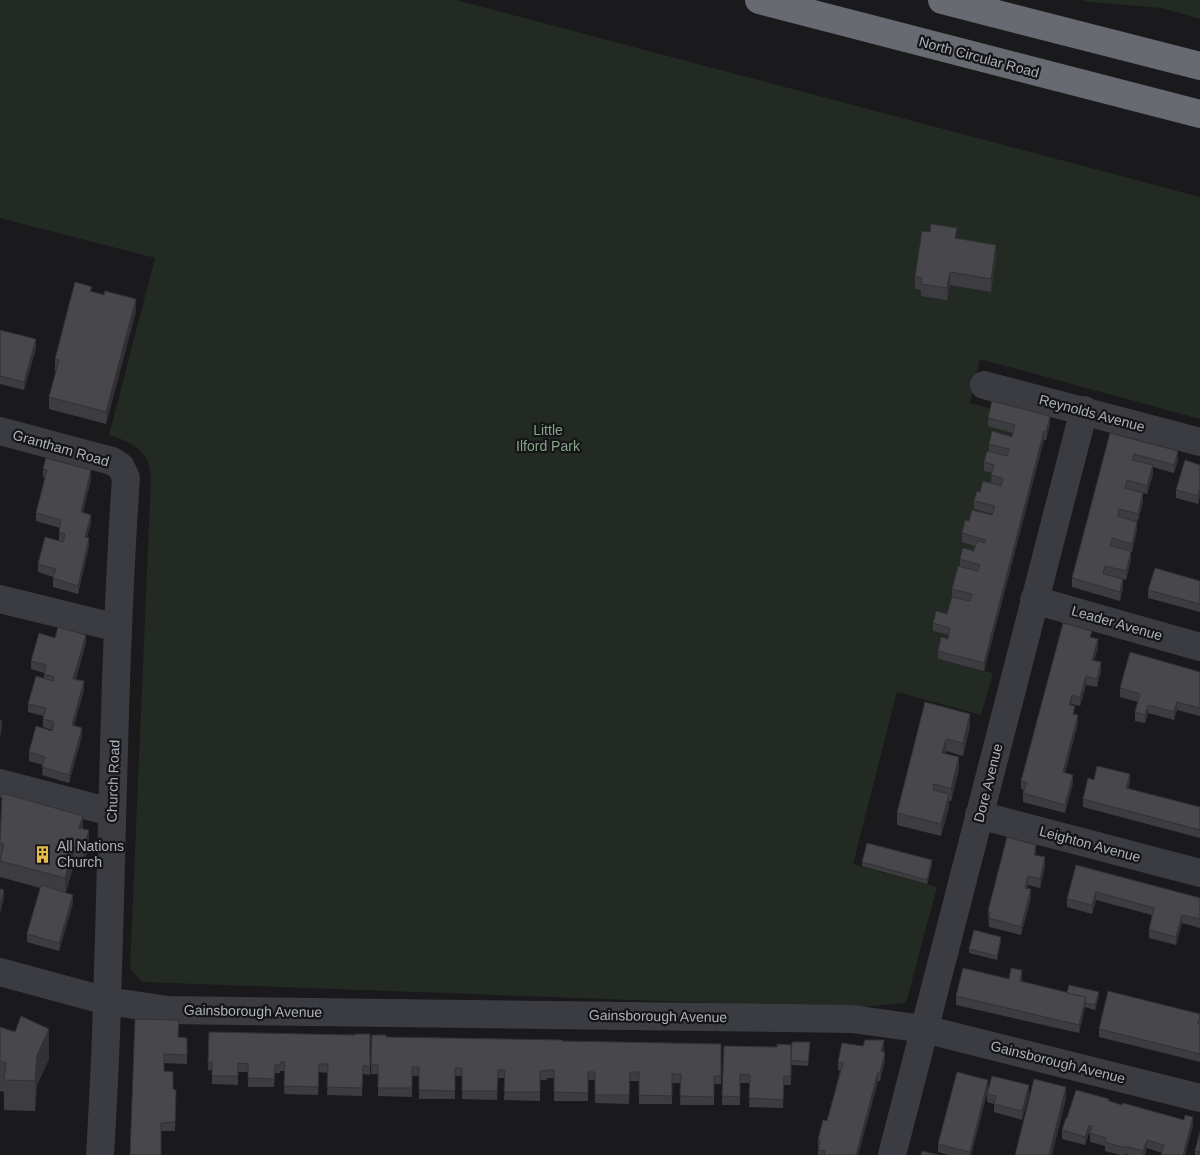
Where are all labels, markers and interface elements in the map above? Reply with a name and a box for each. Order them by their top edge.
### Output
street label: North Circular Road [917,33,1041,81]
street label: Reynolds Avenue [1037,391,1147,435]
park label: Little Ilford Park [516,422,581,454]
street label: Grantham Road [11,427,111,469]
street label: Leader Avenue [1070,602,1165,644]
street label: Church Road [104,739,122,823]
street label: Dore Avenue [970,742,1006,824]
street label: Leighton Avenue [1038,823,1143,865]
place label: All Nations Church [57,838,124,870]
building icon: All Nations Church [33,844,53,864]
street label: Gainsborough Avenue [184,1002,322,1020]
street label: Gainsborough Avenue [589,1007,727,1025]
street label: Gainsborough Avenue [989,1038,1127,1087]

